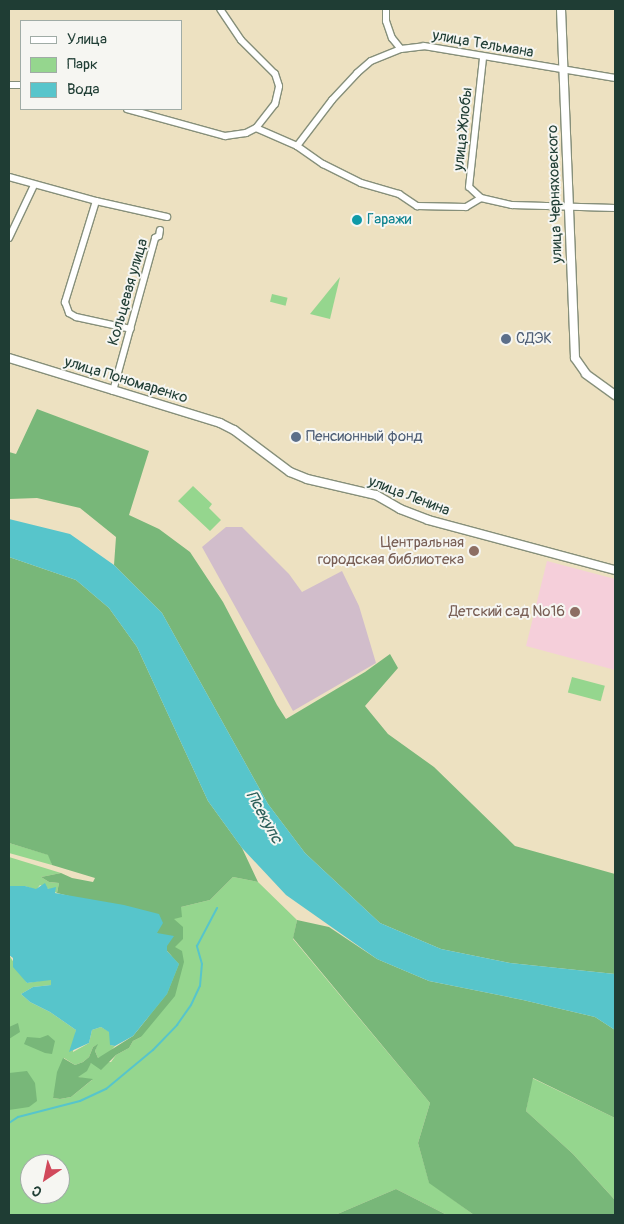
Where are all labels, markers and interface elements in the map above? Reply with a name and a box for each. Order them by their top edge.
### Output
legend [20,20,182,110]
street label: улица Тельмана [431,26,535,62]
text: Улица [67,30,107,49]
text: Парк [67,55,98,74]
text: Вода [67,80,100,99]
street label: улица Жлобы [450,86,476,172]
street label: улица Черняховского [544,125,566,263]
place label: Гаражи [367,211,411,229]
marker: Гаражи [351,214,363,226]
street label: Кольцевая улица [104,237,152,347]
place label: СДЭК [516,330,552,348]
marker: СДЭК [500,333,512,345]
street label: улица Пономаренко [62,353,190,407]
place label: Пенсионный фонд [306,428,422,446]
marker: Пенсионный фонд [290,431,302,443]
street label: улица Ленина [366,472,452,520]
place label: Центральная городская библиотека [318,533,464,568]
marker: Центральная городская библиотека [468,545,480,557]
place label: Детский сад №16 [449,603,565,621]
marker: Детский сад №16 [569,606,581,618]
water label: Псекупс [242,787,286,847]
north arrow [20,1154,70,1204]
text: С [29,1182,45,1200]

